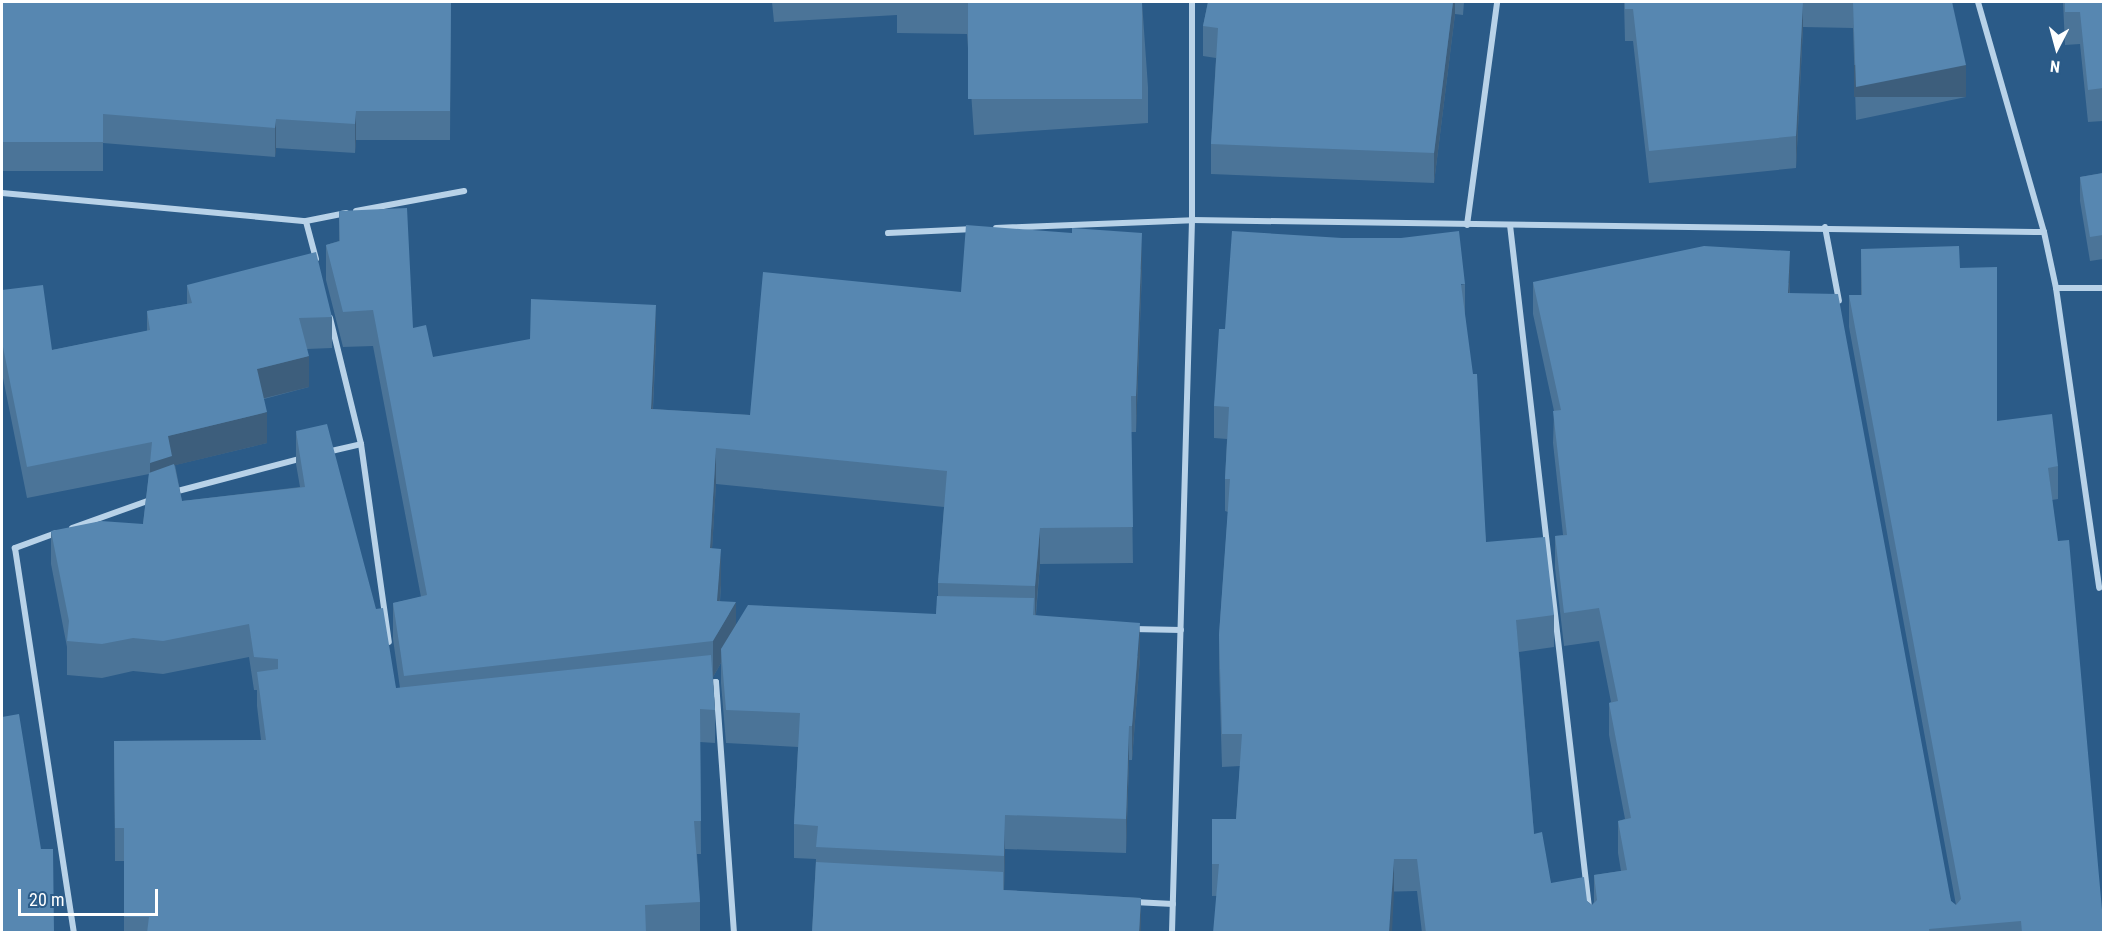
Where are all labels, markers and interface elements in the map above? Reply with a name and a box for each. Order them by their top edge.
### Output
north arrow [2027,18,2087,78]
text: N [2049,56,2061,76]
scale bar [21,877,160,915]
text: 20 m [29,889,64,910]

